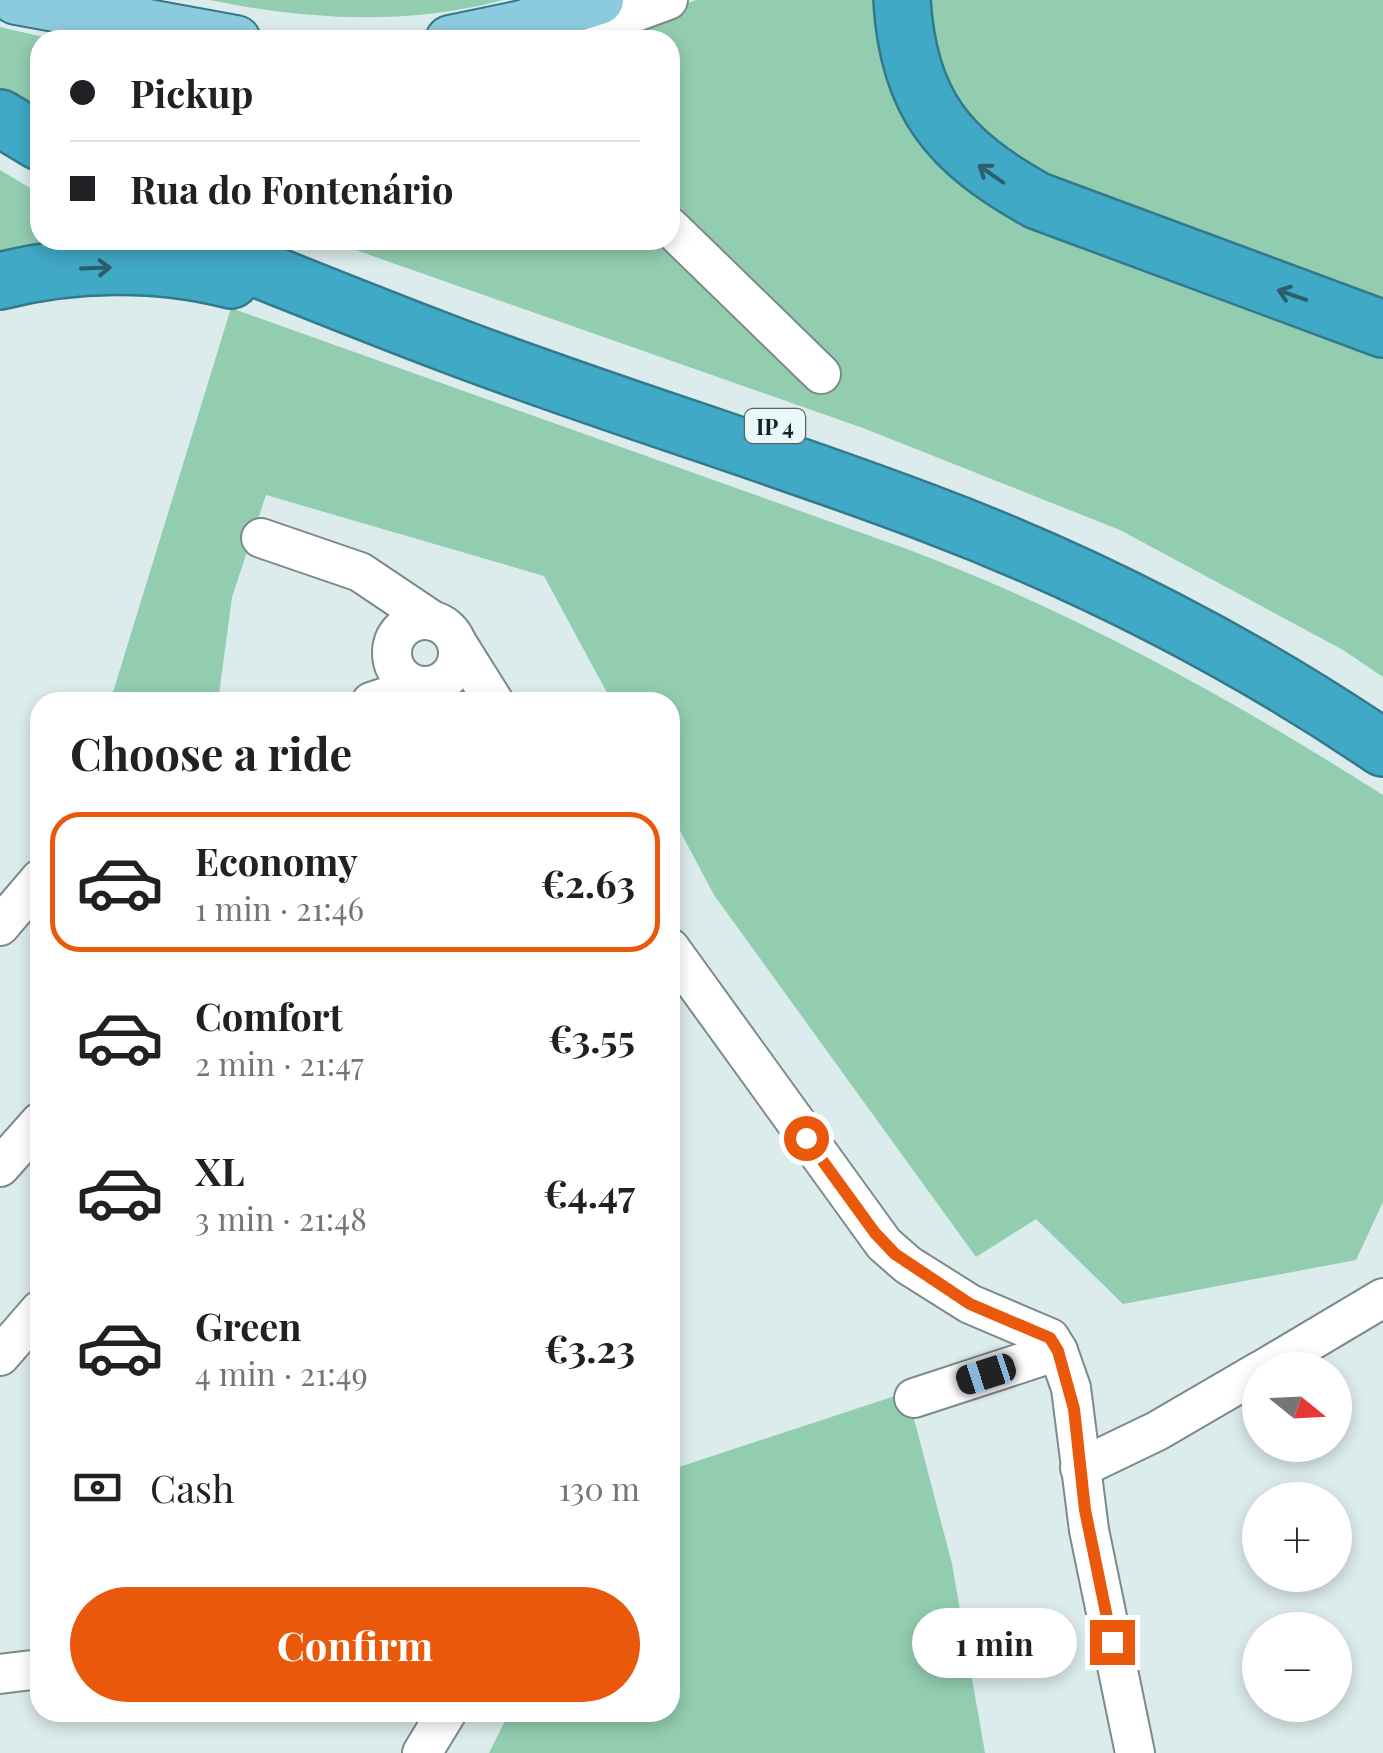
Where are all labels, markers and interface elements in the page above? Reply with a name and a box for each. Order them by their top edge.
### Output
text: Pickup [130,67,253,118]
text: Rua do Fontenário [130,163,453,214]
one-way arrow [978,164,1005,185]
one-way arrow [80,259,112,278]
one-way arrow [1277,285,1308,303]
road number: IP 4 [745,409,805,443]
text: Choose a ride [70,722,352,782]
text: Economy [195,835,358,886]
icon: car [75,837,165,927]
text: €2.63 [541,857,635,908]
text: 1 min · 21:46 [195,886,364,929]
text: Comfort [195,990,343,1041]
icon: car [75,992,165,1082]
text: €3.55 [548,1012,635,1063]
text: 2 min · 21:47 [195,1041,364,1084]
route start [784,1116,829,1161]
text: XL [195,1145,244,1196]
icon: car [75,1147,165,1237]
text: €4.47 [543,1167,635,1218]
text: 3 min · 21:48 [195,1196,367,1239]
text: Green [195,1300,302,1351]
icon: car [75,1302,165,1392]
text: €3.23 [544,1322,635,1373]
car [953,1350,1019,1398]
text: 4 min · 21:49 [195,1351,368,1394]
north arrow [1242,1352,1352,1462]
map controls [1242,1352,1352,1722]
icon: cash [70,1460,125,1515]
text: Cash [150,1462,234,1513]
text: 130 m [559,1466,640,1509]
button: + [1242,1482,1352,1592]
button: Confirm [70,1587,640,1702]
callout: 1 min [912,1607,1077,1677]
button: − [1242,1612,1352,1722]
route end [1090,1620,1135,1665]
text: 1 min [955,1621,1034,1664]

